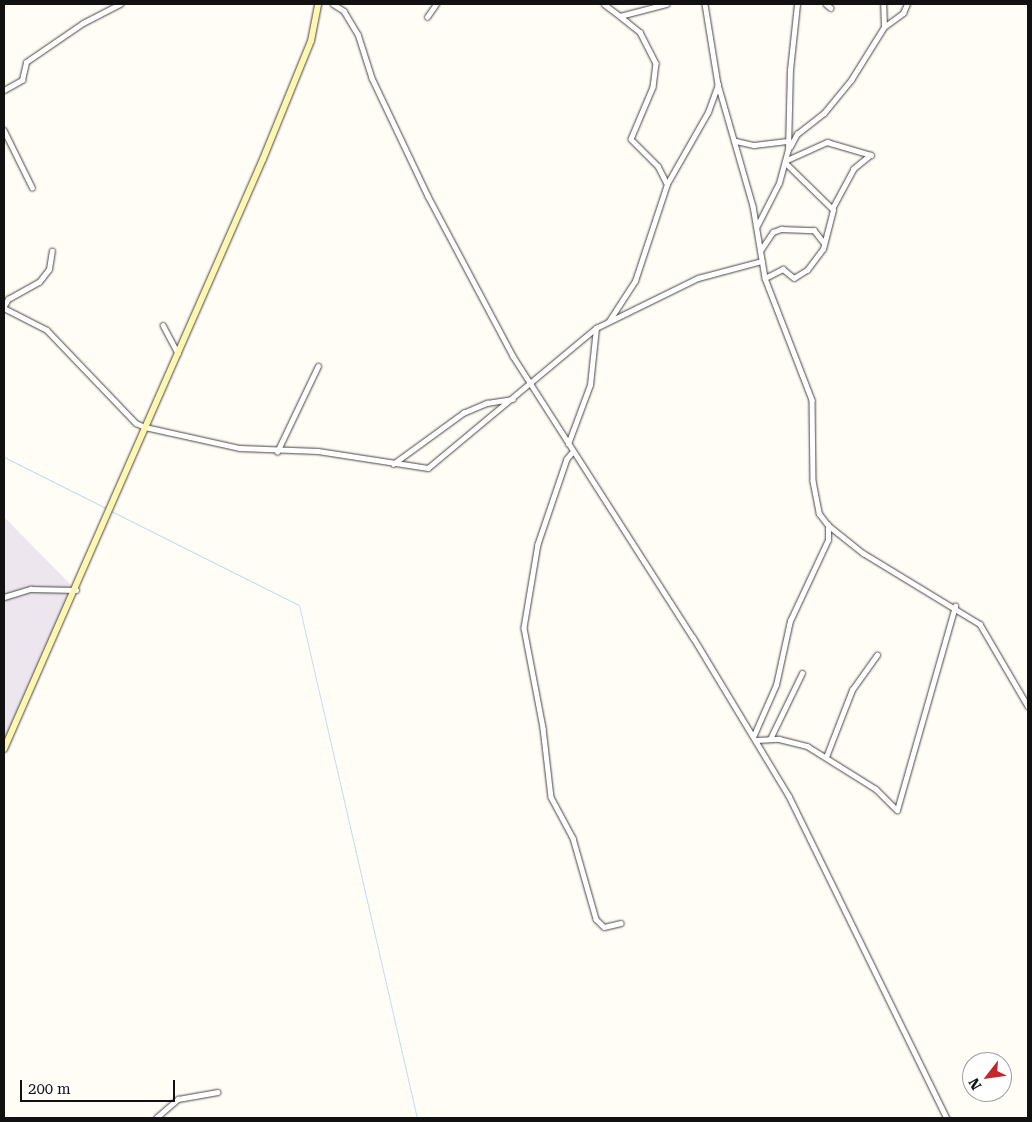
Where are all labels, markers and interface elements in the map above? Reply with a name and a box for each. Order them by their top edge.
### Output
north arrow [962,1052,1012,1102]
scale bar [22,1070,178,1102]
text: N [965,1075,984,1093]
text: 200 m [28,1080,71,1098]

